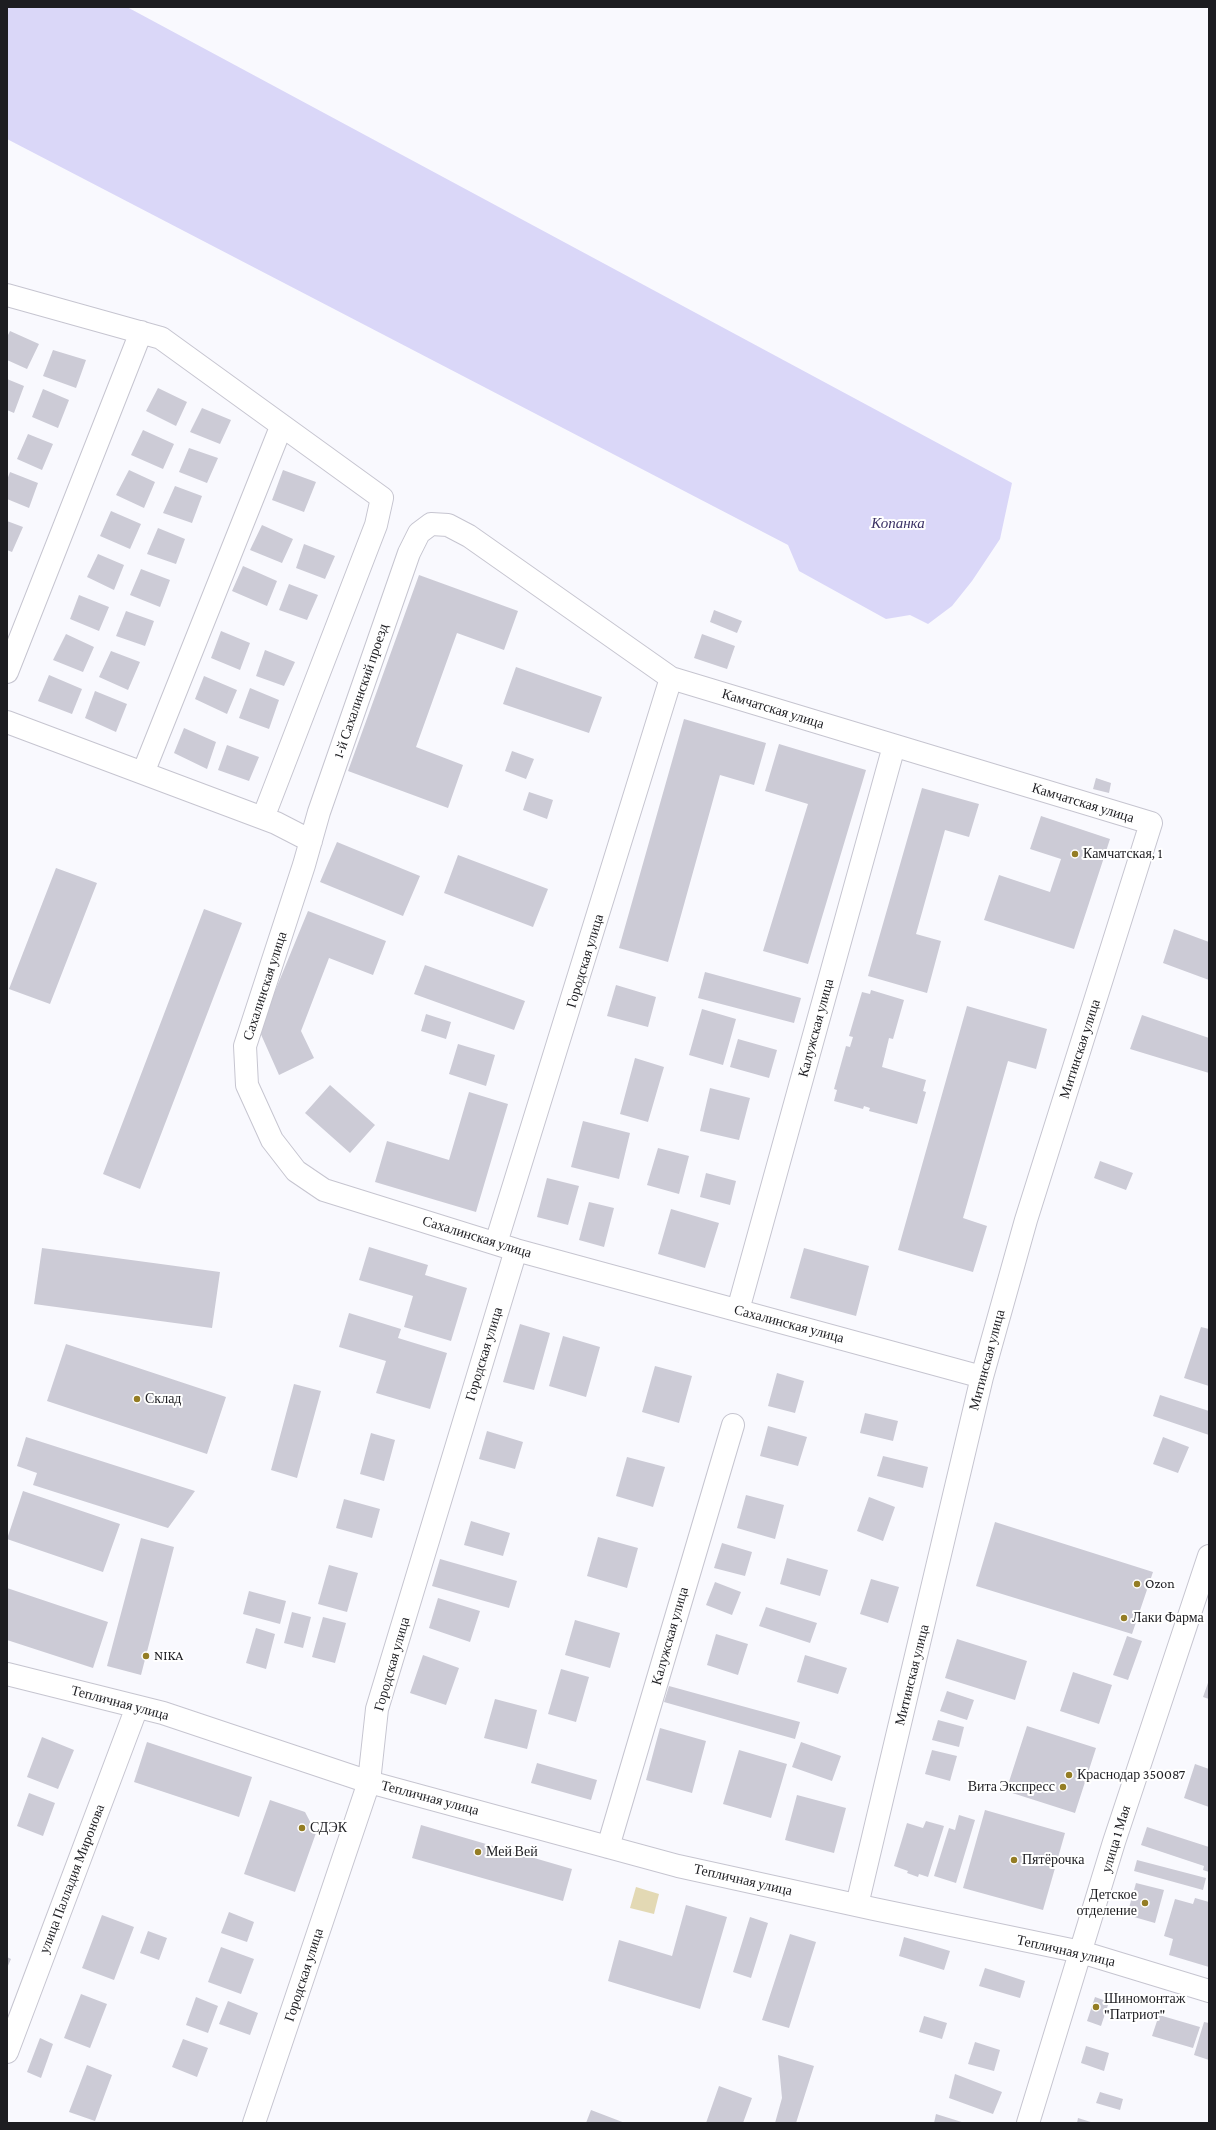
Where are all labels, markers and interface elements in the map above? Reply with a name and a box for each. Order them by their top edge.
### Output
water label: Копанка [871,514,925,532]
street label: 1-й Сахалинский проезд [330,621,392,761]
street label: Камчатская улица [720,685,826,733]
street label: Камчатская улица [1030,779,1136,827]
place label: Камчатская, 1 [1083,846,1162,862]
marker: Камчатская, 1 [1070,849,1080,859]
street label: Городская улица [563,912,607,1010]
street label: Сахалинская улица [240,930,290,1042]
street label: Калужская улица [795,977,837,1079]
street label: Митинская улица [1056,997,1104,1101]
street label: Сахалинская улица [420,1212,534,1262]
street label: Сахалинская улица [732,1301,846,1347]
street label: Городская улица [462,1305,506,1403]
street label: Митинская улица [965,1308,1009,1412]
place label: Склад [145,1391,181,1407]
marker: Склад [132,1394,142,1404]
place label: Ozon [1145,1576,1175,1592]
marker: Ozon [1132,1579,1142,1589]
street label: Калужская улица [648,1585,692,1687]
place label: Лаки Фарма [1132,1610,1204,1626]
marker: Лаки Фарма [1119,1613,1129,1623]
street label: Городская улица [371,1615,413,1713]
street label: Митинская улица [891,1623,933,1727]
place label: NIKA [154,1648,183,1664]
marker: NIKA [141,1651,151,1661]
street label: Тепличная улица [69,1682,171,1724]
place label: Краснодар 350087 [1077,1767,1185,1783]
marker: Краснодар 350087 [1064,1770,1074,1780]
street label: Тепличная улица [379,1777,481,1819]
place label: Вита Экспресс [968,1779,1055,1795]
marker: Вита Экспресс [1058,1782,1068,1792]
street label: улица Палладия Миронова [36,1802,108,1956]
street label: улица 1 Мая [1098,1803,1134,1875]
place label: СДЭК [310,1820,347,1836]
marker: СДЭК [297,1823,307,1833]
place label: Мей Вей [486,1844,538,1860]
marker: Мей Вей [473,1847,483,1857]
place label: Пятёрочка [1022,1852,1084,1868]
marker: Пятёрочка [1009,1855,1019,1865]
street label: Тепличная улица [692,1861,794,1899]
place label: Детское отделение [1077,1887,1137,1920]
marker: Детское отделение [1140,1898,1150,1908]
street label: Городская улица [281,1926,327,2024]
street label: Тепличная улица [1015,1932,1117,1970]
place label: Шиномонтаж "Патриот" [1104,1991,1185,2024]
marker: Шиномонтаж "Патриот" [1091,2002,1101,2012]

